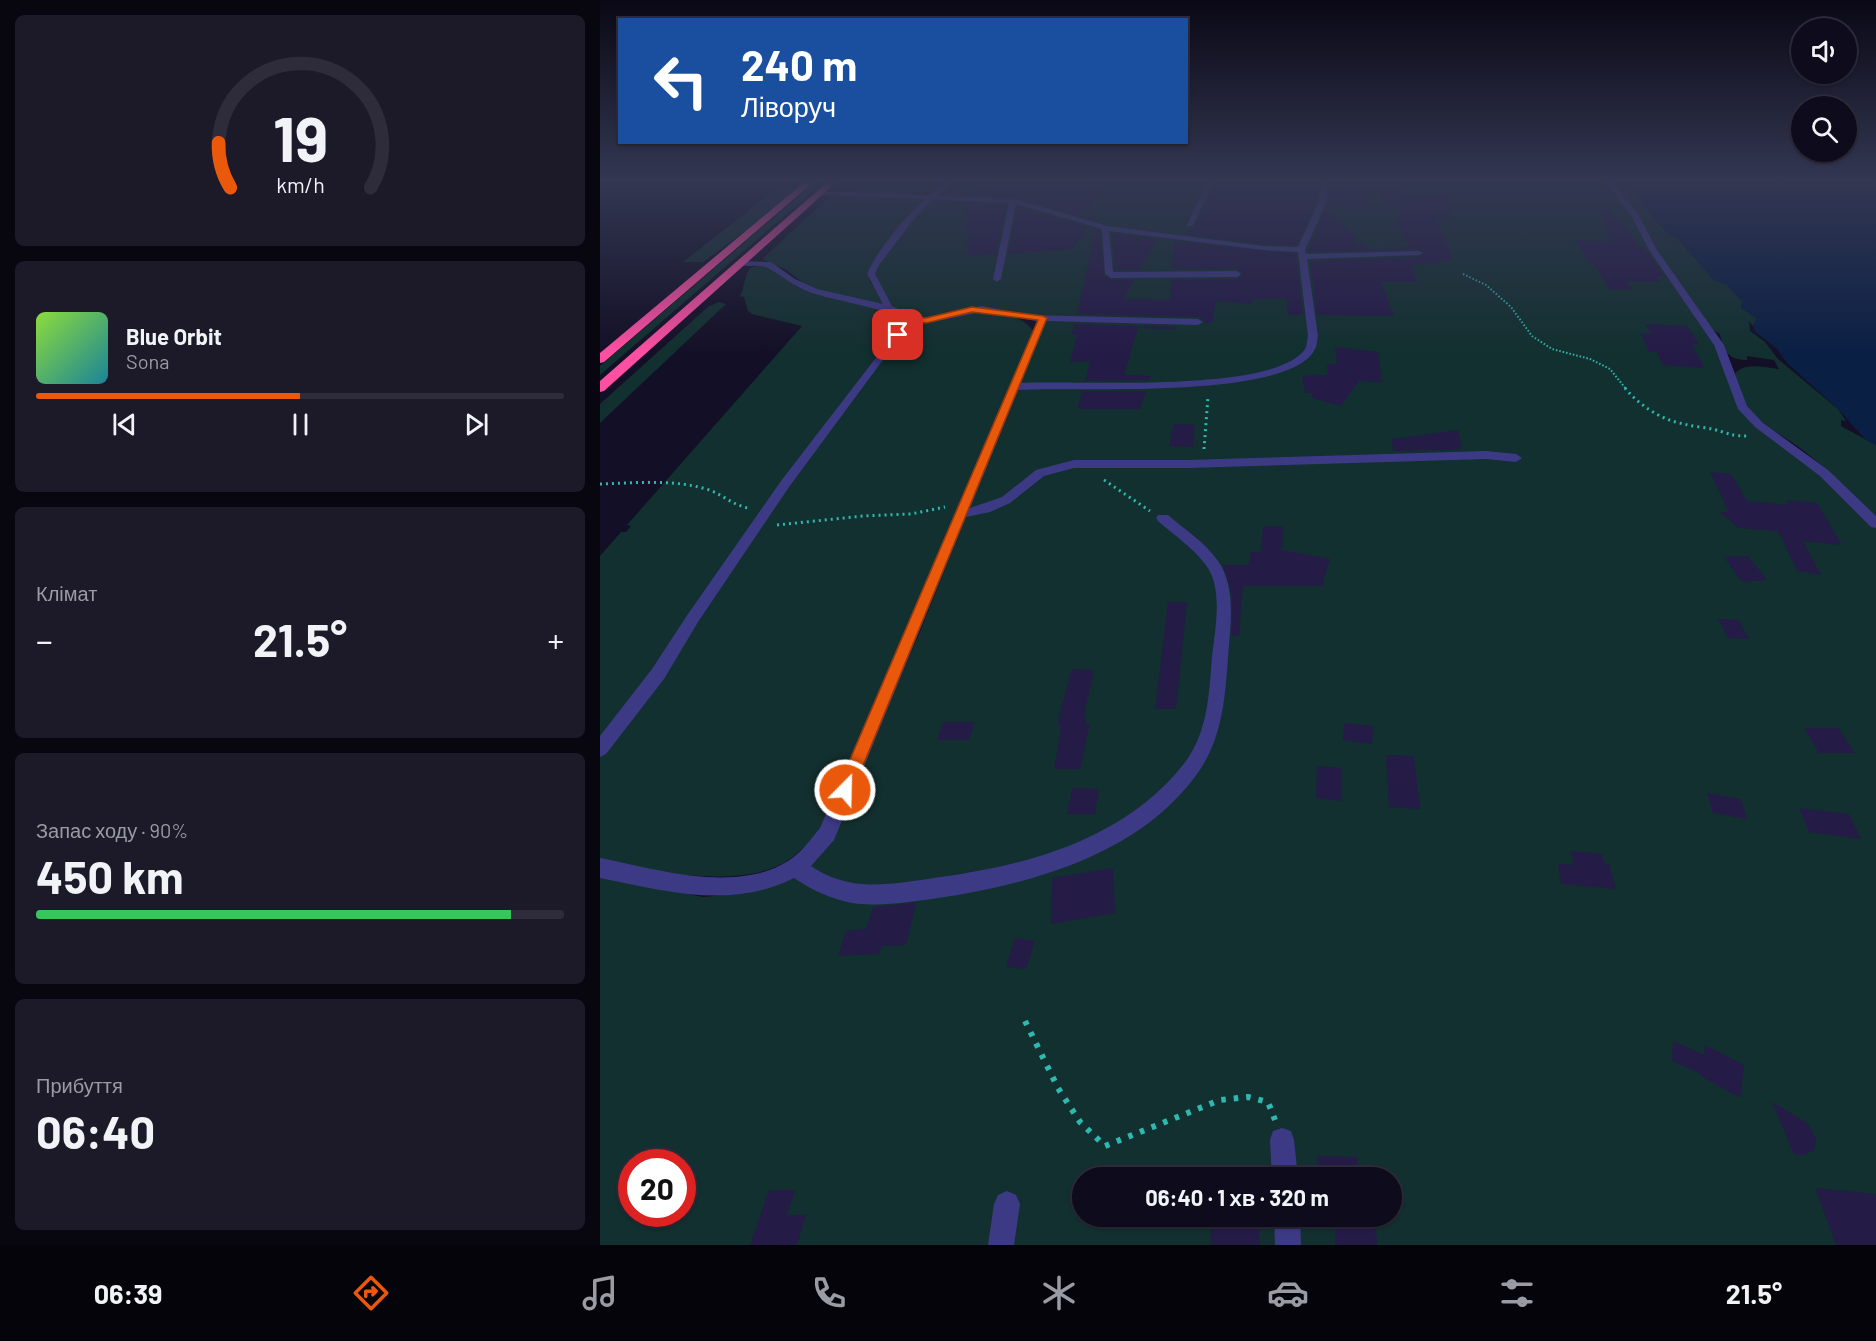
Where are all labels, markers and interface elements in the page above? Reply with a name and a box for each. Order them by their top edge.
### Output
map controls [1791,18,1857,162]
button: sound [1791,18,1857,84]
text: 240 m [741,39,857,89]
icon: left [642,42,720,120]
text: Ліворуч [741,90,836,122]
button: search [1791,96,1857,162]
text: 19 [272,100,328,174]
text: km/h [276,172,324,197]
pin [872,309,923,360]
icon: arrive [881,318,914,351]
text: Blue Orbit [126,323,222,349]
text: Sona [126,349,170,373]
icon: previous [108,408,141,441]
icon: pause [284,408,317,441]
icon: next [460,408,493,441]
text: Клімат [36,581,97,605]
text: 21.5° [253,612,347,666]
text: − [36,620,53,660]
text: + [548,620,564,660]
position arrow [813,758,877,822]
text: Запас ходу · 90% [36,818,188,842]
text: 450 km [36,849,184,903]
text: Прибуття [36,1073,123,1097]
text: 06:40 [36,1104,155,1158]
speed limit sign: 20 [618,1149,696,1227]
text: 06:40 · 1 хв · 320 m [1145,1184,1329,1210]
icon: directions [350,1272,392,1314]
icon: music [579,1272,621,1314]
icon: phone [808,1272,850,1314]
icon: climate [1038,1272,1080,1314]
icon: car [1267,1272,1309,1314]
icon: filters [1496,1272,1538,1314]
text: 06:39 [94,1277,162,1309]
text: 21.5° [1726,1277,1782,1309]

